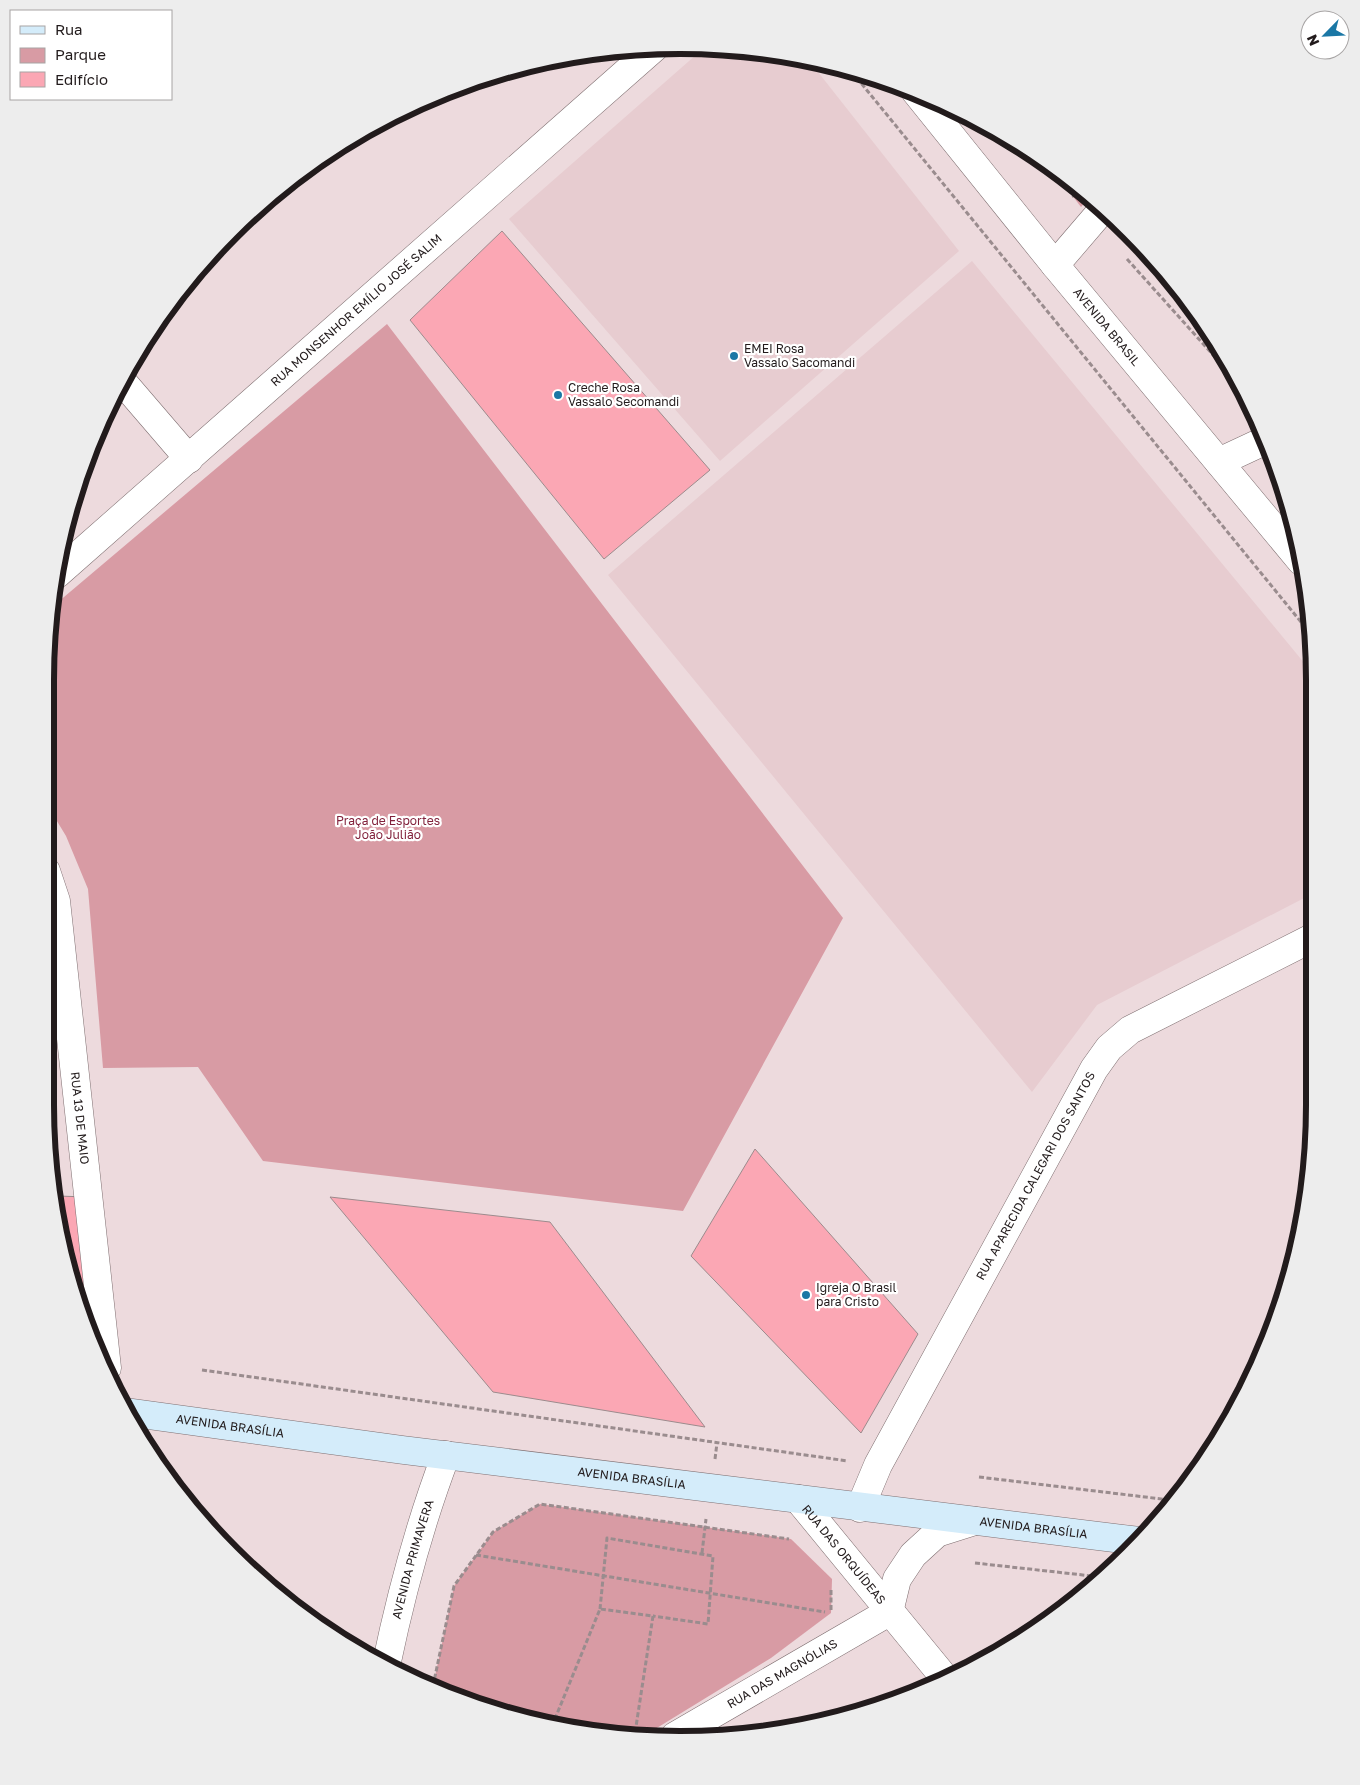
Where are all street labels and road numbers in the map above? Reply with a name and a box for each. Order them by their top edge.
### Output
street label: RUA MONSENHOR EMÍLIO JOSÉ SALIM [267,230,445,389]
street label: AVENIDA BRASIL [1070,285,1144,369]
street label: RUA APARECIDA CALEGARI DOS SANTOS [972,1069,1098,1282]
street label: RUA 13 DE MAIO [68,1071,93,1165]
street label: AVENIDA BRASÍLIA [175,1411,285,1441]
street label: AVENIDA BRASÍLIA [577,1464,687,1492]
street label: AVENIDA PRIMAVERA [389,1498,437,1620]
street label: RUA DAS ORQUÍDEAS [799,1502,889,1607]
street label: AVENIDA BRASÍLIA [979,1513,1089,1542]
street label: RUA DAS MAGNÓLIAS [724,1635,840,1711]

